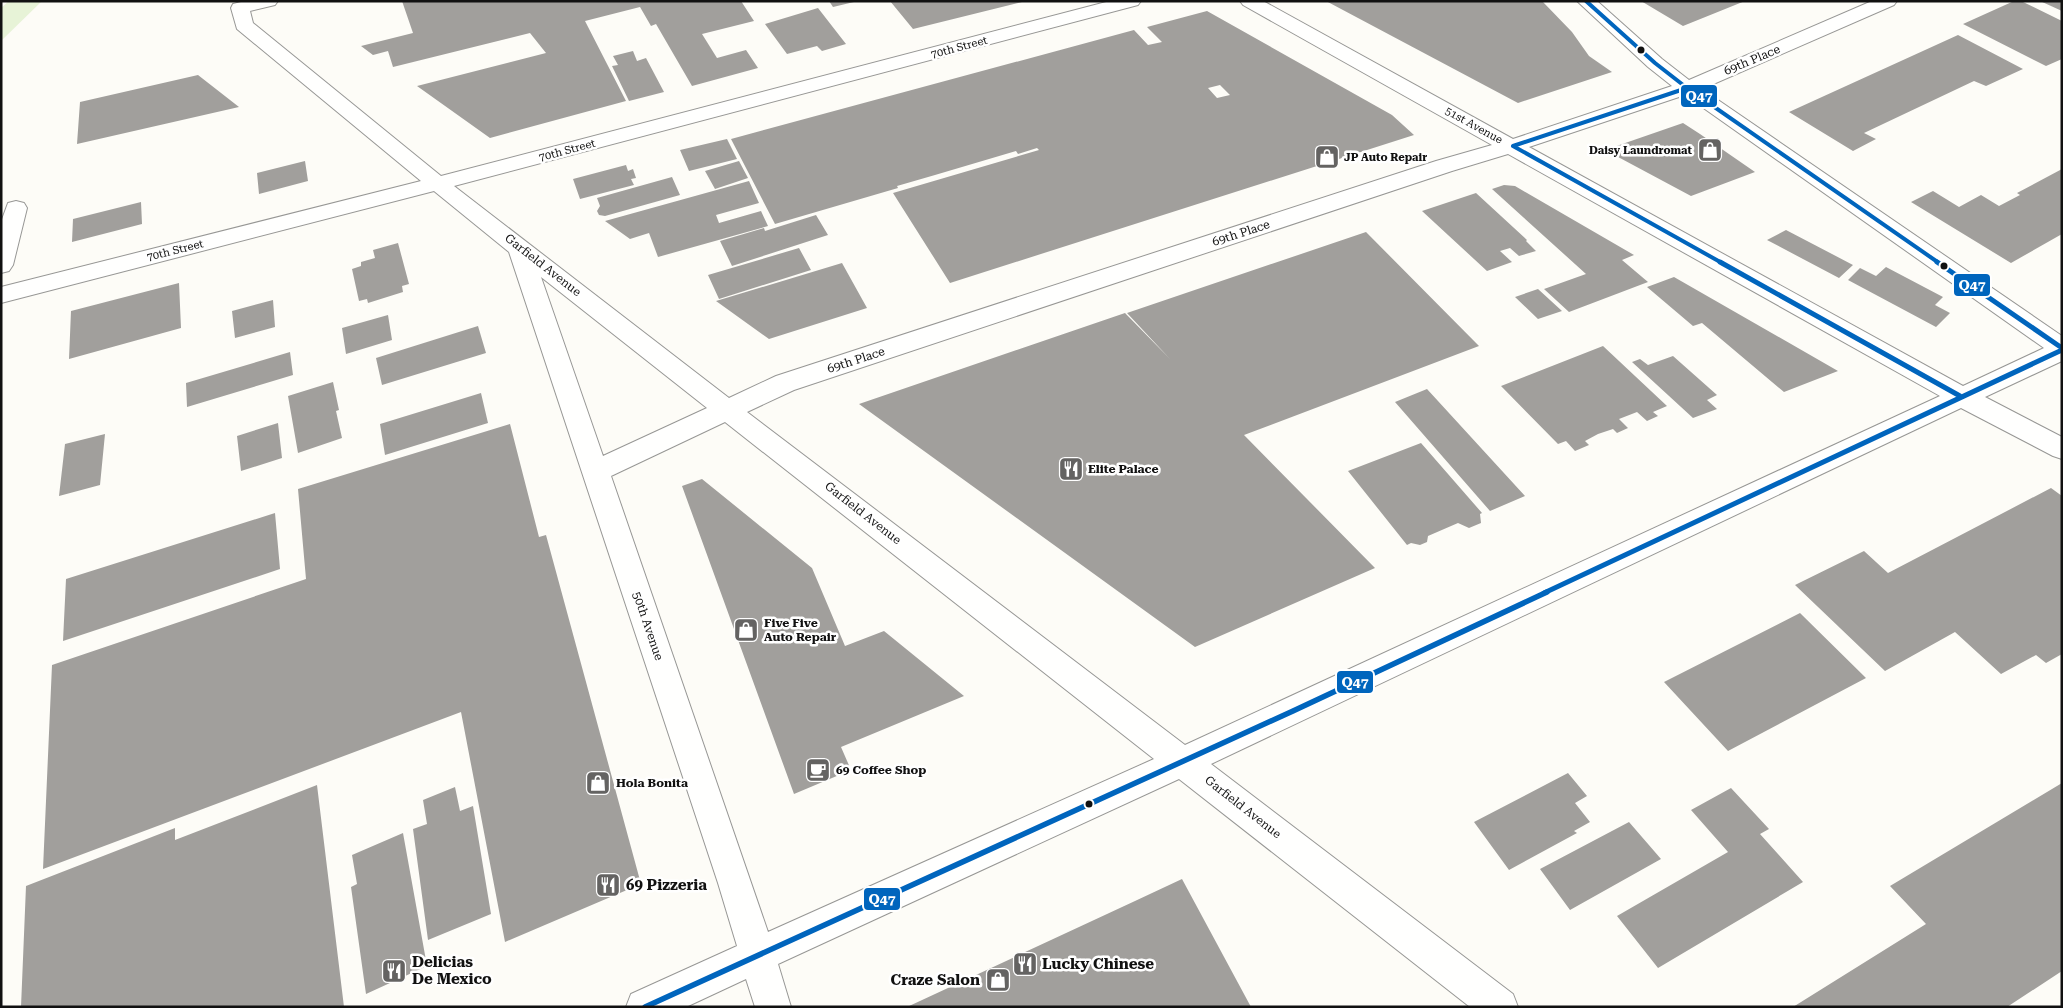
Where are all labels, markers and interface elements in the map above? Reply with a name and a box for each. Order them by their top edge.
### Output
street label: 70th Street [929,34,989,61]
street label: 69th Place [1722,42,1783,78]
unlabelled marker [1636,45,1646,55]
line badge: Q47 [1680,84,1718,108]
text: Q47 [1686,88,1713,104]
street label: 51st Avenue [1443,104,1505,147]
street label: 70th Street [537,137,597,164]
shop icon: Daisy Laundromat [1697,137,1723,163]
shop icon: JP Auto Repair [1314,144,1340,170]
place label: Daisy Laundromat [1589,144,1693,157]
place label: JP Auto Repair [1344,151,1427,164]
street label: 69th Place [1210,217,1272,249]
street label: Garfield Avenue [502,231,584,299]
street label: 70th Street [145,237,205,264]
unlabelled marker [1939,261,1949,271]
line badge: Q47 [1953,273,1991,297]
text: Q47 [1959,277,1986,293]
street label: 69th Place [825,344,887,376]
restaurant icon: Elite Palace [1058,456,1084,482]
place label: Elite Palace [1088,462,1159,476]
street label: Garfield Avenue [822,479,904,547]
street label: 50th Avenue [630,590,666,663]
place label: Five Five Auto Repair [764,616,837,644]
shop icon: Five Five Auto Repair [733,617,759,643]
line badge: Q47 [1336,670,1374,694]
text: Q47 [1342,674,1369,690]
cafe icon: 69 Coffee Shop [805,757,831,783]
place label: 69 Coffee Shop [836,763,926,777]
shop icon: Hola Bonita [585,770,611,796]
street label: Garfield Avenue [1202,773,1284,841]
place label: Hola Bonita [616,776,688,790]
unlabelled marker [1084,799,1094,809]
restaurant icon: 69 Pizzeria [595,872,621,898]
place label: 69 Pizzeria [626,876,707,894]
line badge: Q47 [863,887,901,911]
text: Q47 [869,891,896,907]
restaurant icon: Lucky Chinese [1012,951,1038,977]
place label: Delicias De Mexico [412,953,492,988]
place label: Lucky Chinese [1042,955,1154,973]
restaurant icon: Delicias De Mexico [381,958,407,984]
shop icon: Craze Salon [985,967,1011,993]
place label: Craze Salon [890,971,980,989]

